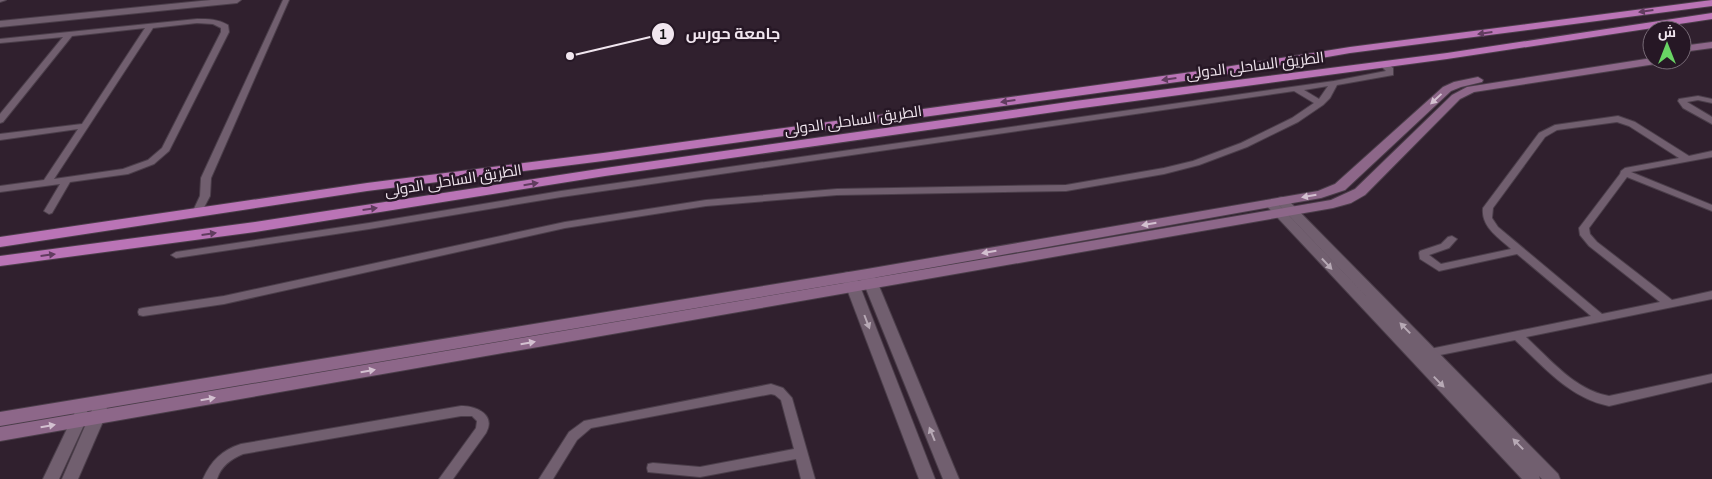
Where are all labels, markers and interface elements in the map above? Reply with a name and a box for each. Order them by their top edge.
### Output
one-way arrow [1638,8,1654,16]
callout: جامعة حورس [651,18,790,49]
north arrow [1642,20,1692,70]
text: جامعة حورس [686,22,780,44]
text: 1 [660,23,667,44]
text: ش [1658,23,1676,41]
one-way arrow [1477,30,1493,38]
street label: الطريق الساحلى الدولى [1185,46,1325,84]
one-way arrow [1160,75,1176,83]
one-way arrow [1430,93,1442,105]
one-way arrow [999,97,1015,105]
street label: الطريق الساحلى الدولى [783,100,923,140]
street label: الطريق الساحلى الدولى [383,159,523,201]
one-way arrow [523,180,539,188]
one-way arrow [1301,193,1317,201]
one-way arrow [363,205,379,213]
one-way arrow [1141,221,1157,229]
one-way arrow [202,229,218,237]
one-way arrow [980,249,996,257]
one-way arrow [41,250,57,258]
one-way arrow [1321,257,1333,269]
one-way arrow [863,315,871,330]
one-way arrow [1399,322,1411,334]
one-way arrow [521,339,536,347]
one-way arrow [361,366,377,374]
one-way arrow [1433,375,1445,387]
one-way arrow [201,394,217,402]
one-way arrow [40,421,56,429]
one-way arrow [928,427,936,441]
one-way arrow [1512,438,1524,450]

